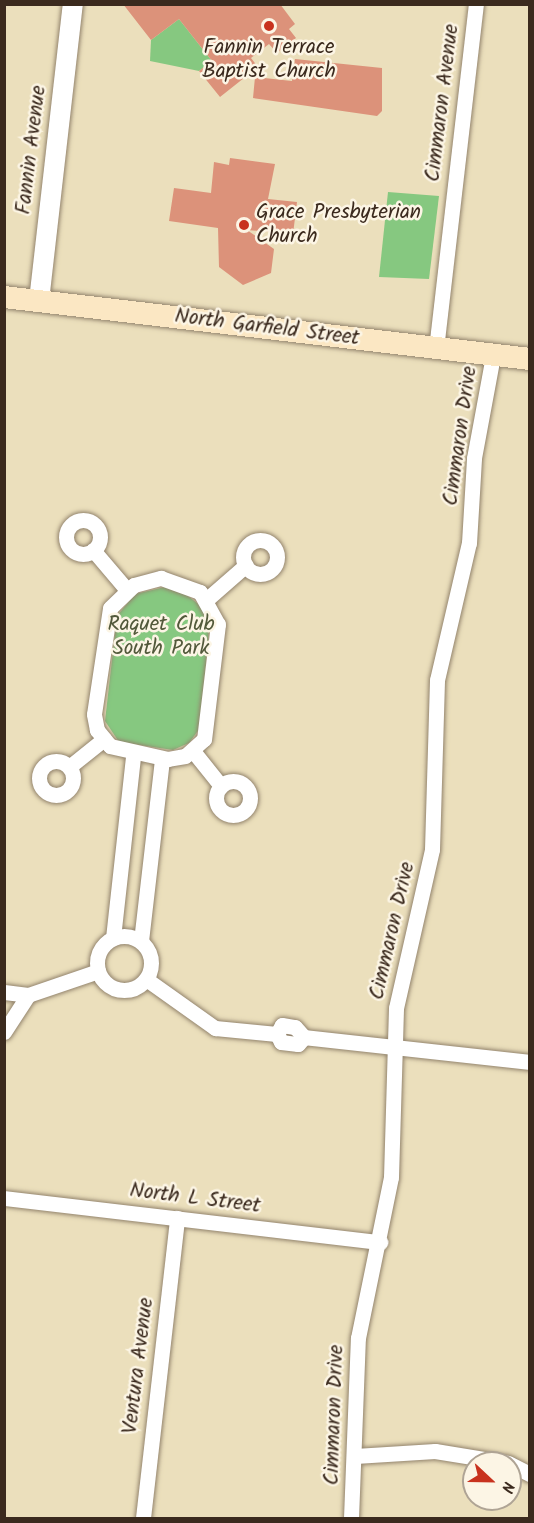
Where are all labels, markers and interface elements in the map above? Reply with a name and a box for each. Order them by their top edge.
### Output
marker: Fannin Terrace Baptist Church [262,19,276,33]
street label: Cimmaron Avenue [421,23,465,183]
place label: Fannin Terrace Baptist Church [202,35,336,85]
street label: Fannin Avenue [12,84,52,216]
place label: Grace Presbyterian Church [256,200,421,250]
marker: Grace Presbyterian Church [237,218,251,232]
street label: North Garfield Street [173,304,361,352]
street label: Cimmaron Drive [439,365,483,507]
park label: Raquet Club South Park [107,612,215,662]
street label: Cimmaron Drive [365,860,421,1002]
street label: North L Street [128,1178,262,1220]
street label: Ventura Avenue [118,1296,160,1436]
street label: Cimmaron Drive [320,1344,350,1486]
north arrow [462,1451,522,1511]
text: N [494,1478,521,1497]

